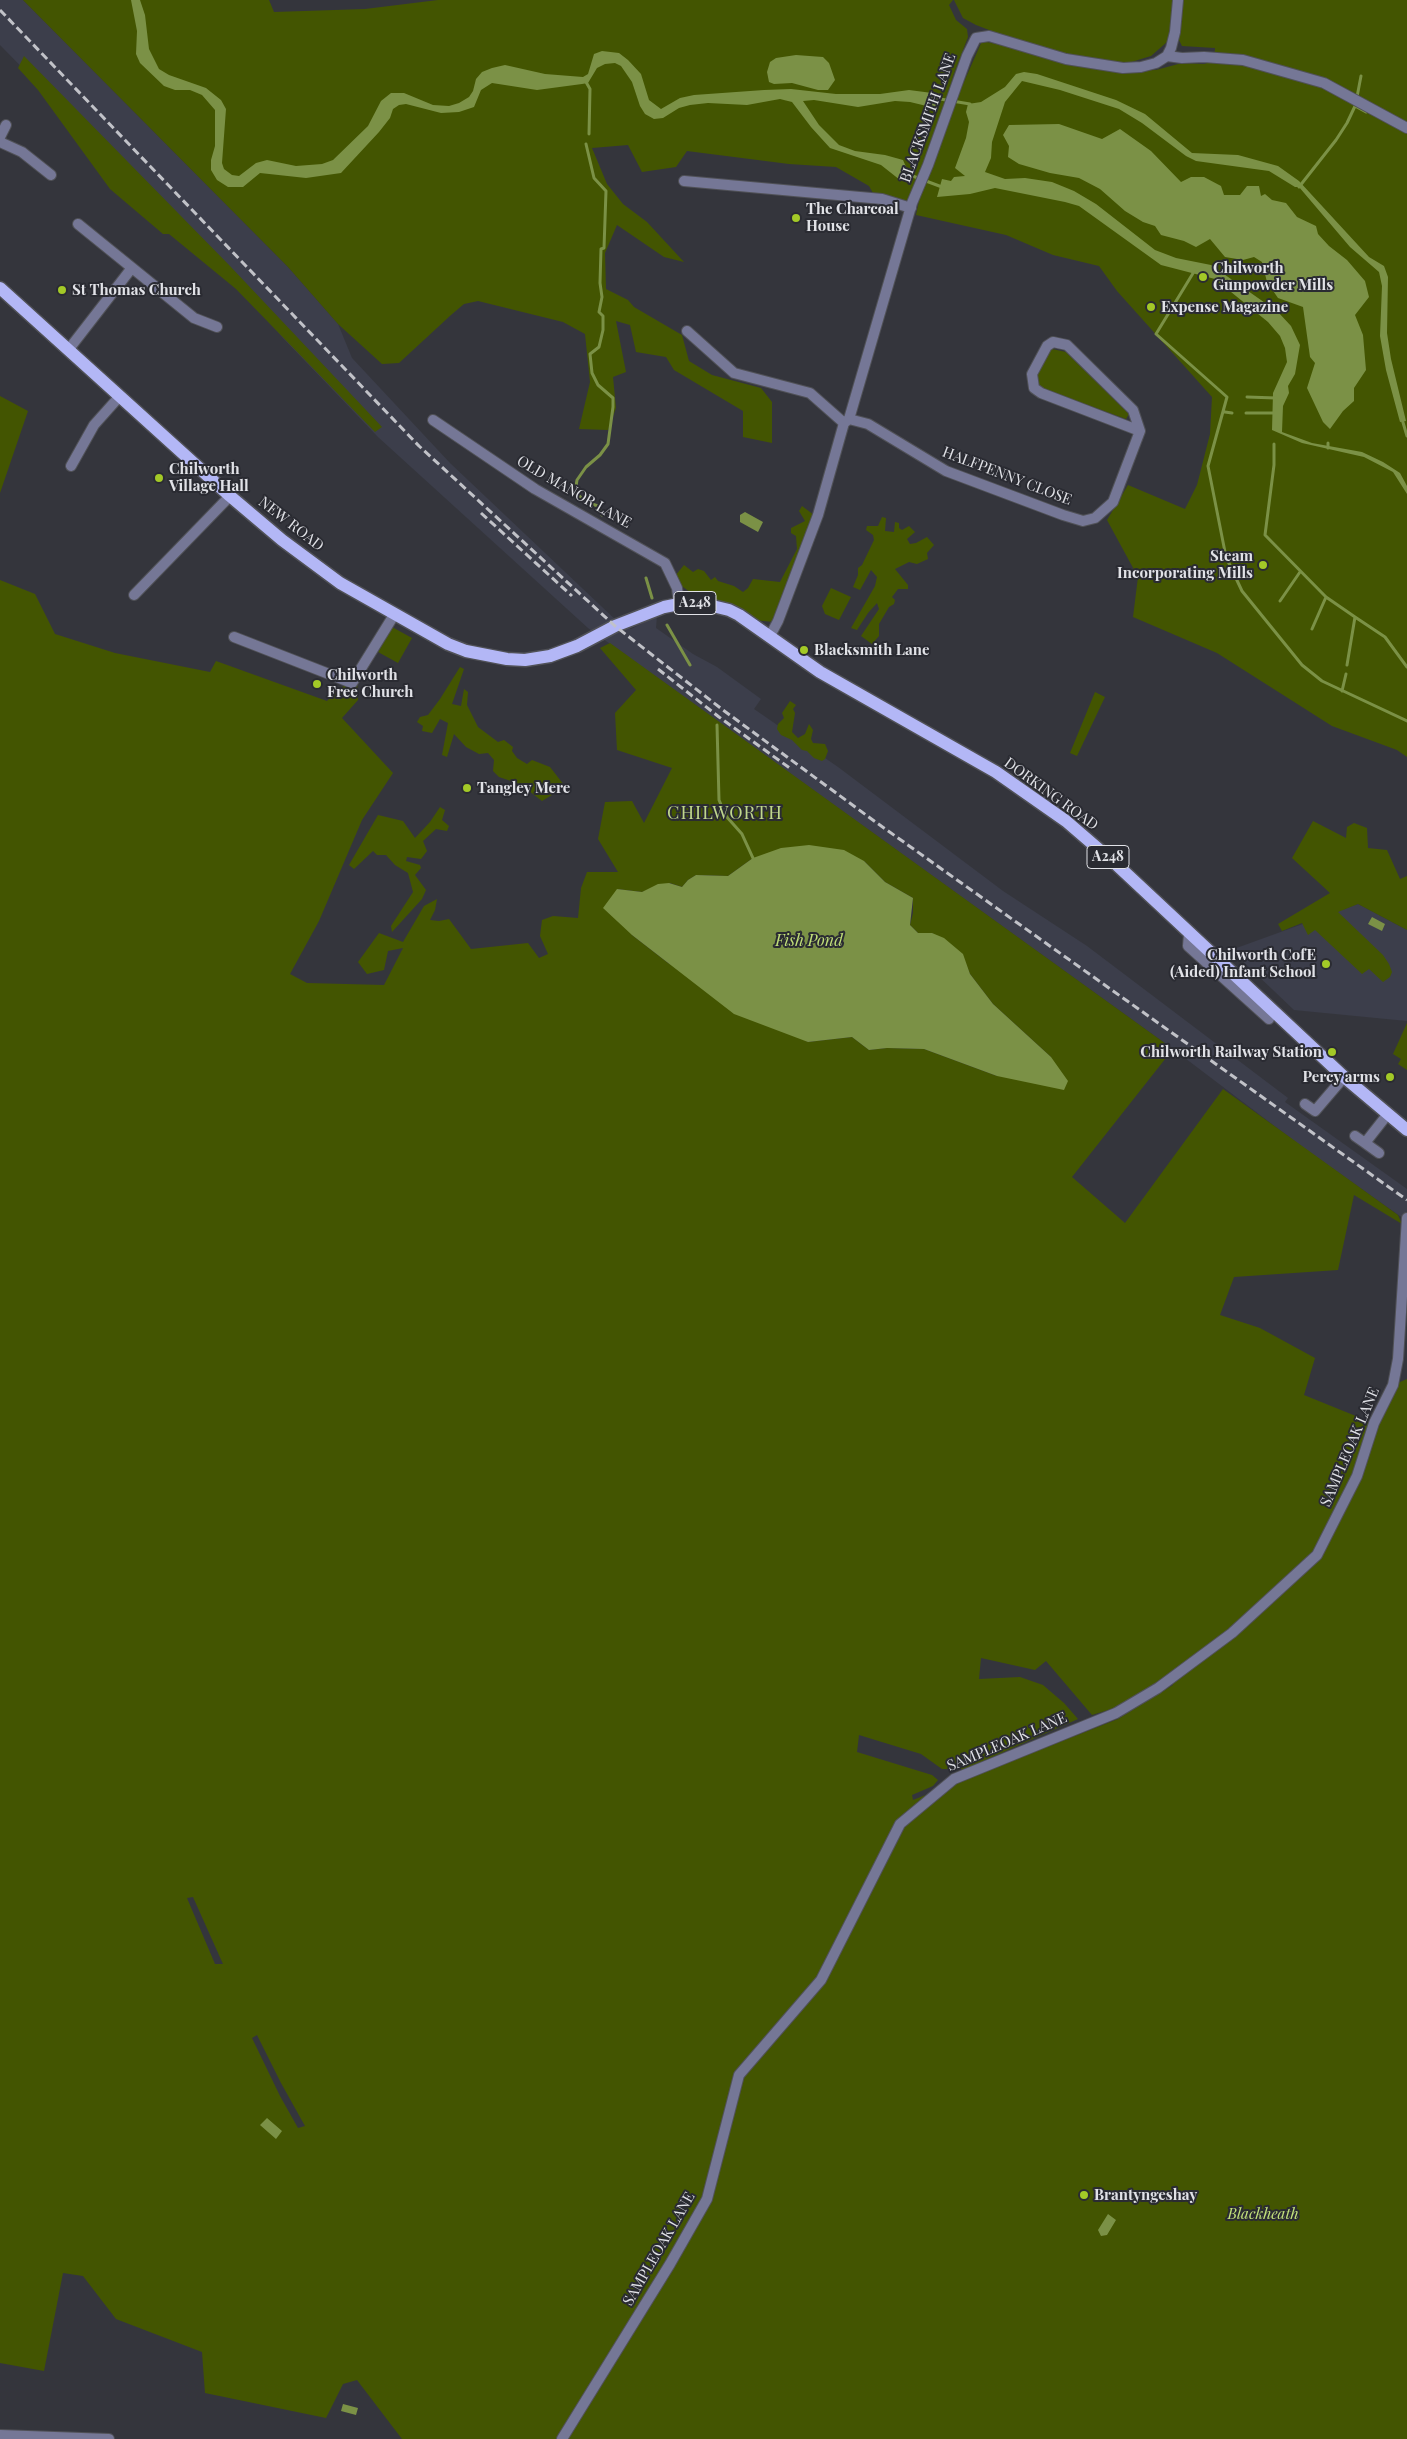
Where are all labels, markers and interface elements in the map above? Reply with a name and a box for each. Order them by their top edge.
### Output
street label: BLACKSMITH LANE [896,51,960,185]
place label: The Charcoal House [806,200,899,235]
marker: The Charcoal House [790,212,802,224]
place label: Chilworth Gunpowder Mills [1213,259,1333,294]
marker: Chilworth Gunpowder Mills [1197,271,1209,283]
place label: St Thomas Church [72,281,201,299]
marker: St Thomas Church [56,284,68,296]
place label: Expense Magazine [1161,298,1288,316]
marker: Expense Magazine [1145,301,1157,313]
street label: HALFPENNY CLOSE [940,443,1074,509]
street label: OLD MANOR LANE [514,452,634,532]
place label: Chilworth Village Hall [169,460,249,495]
marker: Chilworth Village Hall [153,472,165,484]
street label: NEW ROAD [255,493,327,555]
place label: Steam Incorporating Mills [1117,547,1253,582]
marker: Steam Incorporating Mills [1257,559,1269,571]
road number: A248 [674,592,716,614]
place label: Blacksmith Lane [814,641,929,659]
marker: Blacksmith Lane [798,644,810,656]
place label: Chilworth Free Church [327,666,413,701]
marker: Chilworth Free Church [311,678,323,690]
street label: DORKING ROAD [1000,754,1102,834]
place label: Tangley Mere [477,779,570,797]
marker: Tangley Mere [461,782,473,794]
district label: CHILWORTH [666,802,784,824]
road number: A248 [1087,846,1129,869]
water label: Fish Pond [775,931,843,951]
place label: Chilworth CofE (Aided) Infant School [1170,946,1316,981]
marker: Chilworth CofE (Aided) Infant School [1320,958,1332,970]
place label: Chilworth Railway Station [1140,1043,1322,1061]
marker: Chilworth Railway Station [1326,1046,1338,1058]
place label: Percy arms [1302,1068,1380,1086]
marker: Percy arms [1384,1071,1396,1083]
street label: SAMPLEOAK LANE [1317,1384,1383,1510]
street label: SAMPLEOAK LANE [944,1709,1070,1775]
place label: Brantyngeshay [1094,2186,1197,2204]
street label: SAMPLEOAK LANE [619,2189,699,2309]
marker: Brantyngeshay [1078,2189,1090,2201]
park label: Blackheath [1227,2205,1299,2223]

